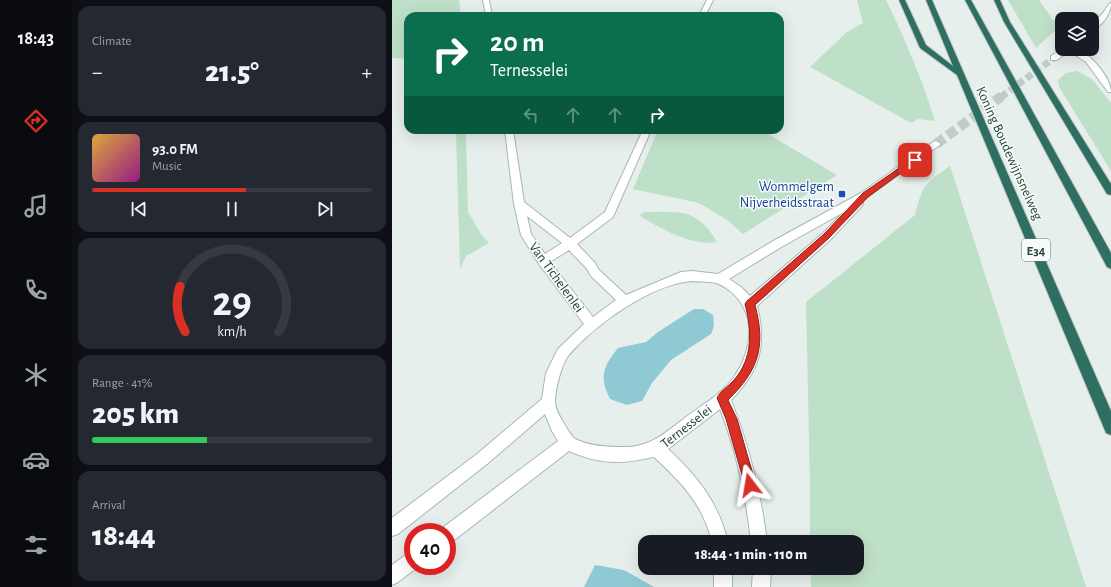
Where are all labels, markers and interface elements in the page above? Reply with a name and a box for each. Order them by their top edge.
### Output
map controls [1055,12,1099,56]
button: layers [1055,12,1099,56]
icon: right [424,28,476,80]
text: 20 m [490,29,545,57]
text: 18:43 [18,30,54,48]
text: Climate [92,35,131,48]
text: 21.5° [205,57,259,87]
text: − [92,61,103,83]
text: + [361,61,372,83]
text: Ternesselei [490,62,568,80]
street label: Koning Boudewijnsnelweg [973,85,1045,222]
icon: left [520,104,542,126]
icon: ahead [562,104,584,126]
icon: ahead [604,104,626,126]
icon: right [646,104,668,126]
icon: directions [22,107,50,135]
text: 93.0 FM [152,142,198,157]
pin [898,143,932,177]
icon: arrive [904,149,926,171]
text: Music [152,160,182,173]
place label: Wommelgem Nijverheidsstraat [740,180,835,210]
marker: Wommelgem Nijverheidsstraat [837,189,847,199]
icon: music [22,192,50,220]
icon: previous [128,198,150,220]
icon: pause [221,198,243,220]
icon: next [314,198,336,220]
road number: E34 [1022,239,1050,261]
street label: Van Tichelenlei [526,240,586,315]
icon: phone [22,276,50,304]
text: 29 [212,281,252,322]
text: km/h [217,324,247,338]
icon: climate [22,361,50,389]
text: Range · 41% [92,377,153,390]
text: 205 km [92,399,179,429]
street label: Ternesselei [658,403,715,451]
icon: car [22,446,50,474]
position arrow [729,464,771,506]
text: Arrival [92,499,125,512]
text: 18:44 [92,521,156,551]
speed limit sign: 40 [404,523,456,575]
icon: filters [22,531,50,559]
text: 18:44 · 1 min · 110 m [695,547,807,562]

